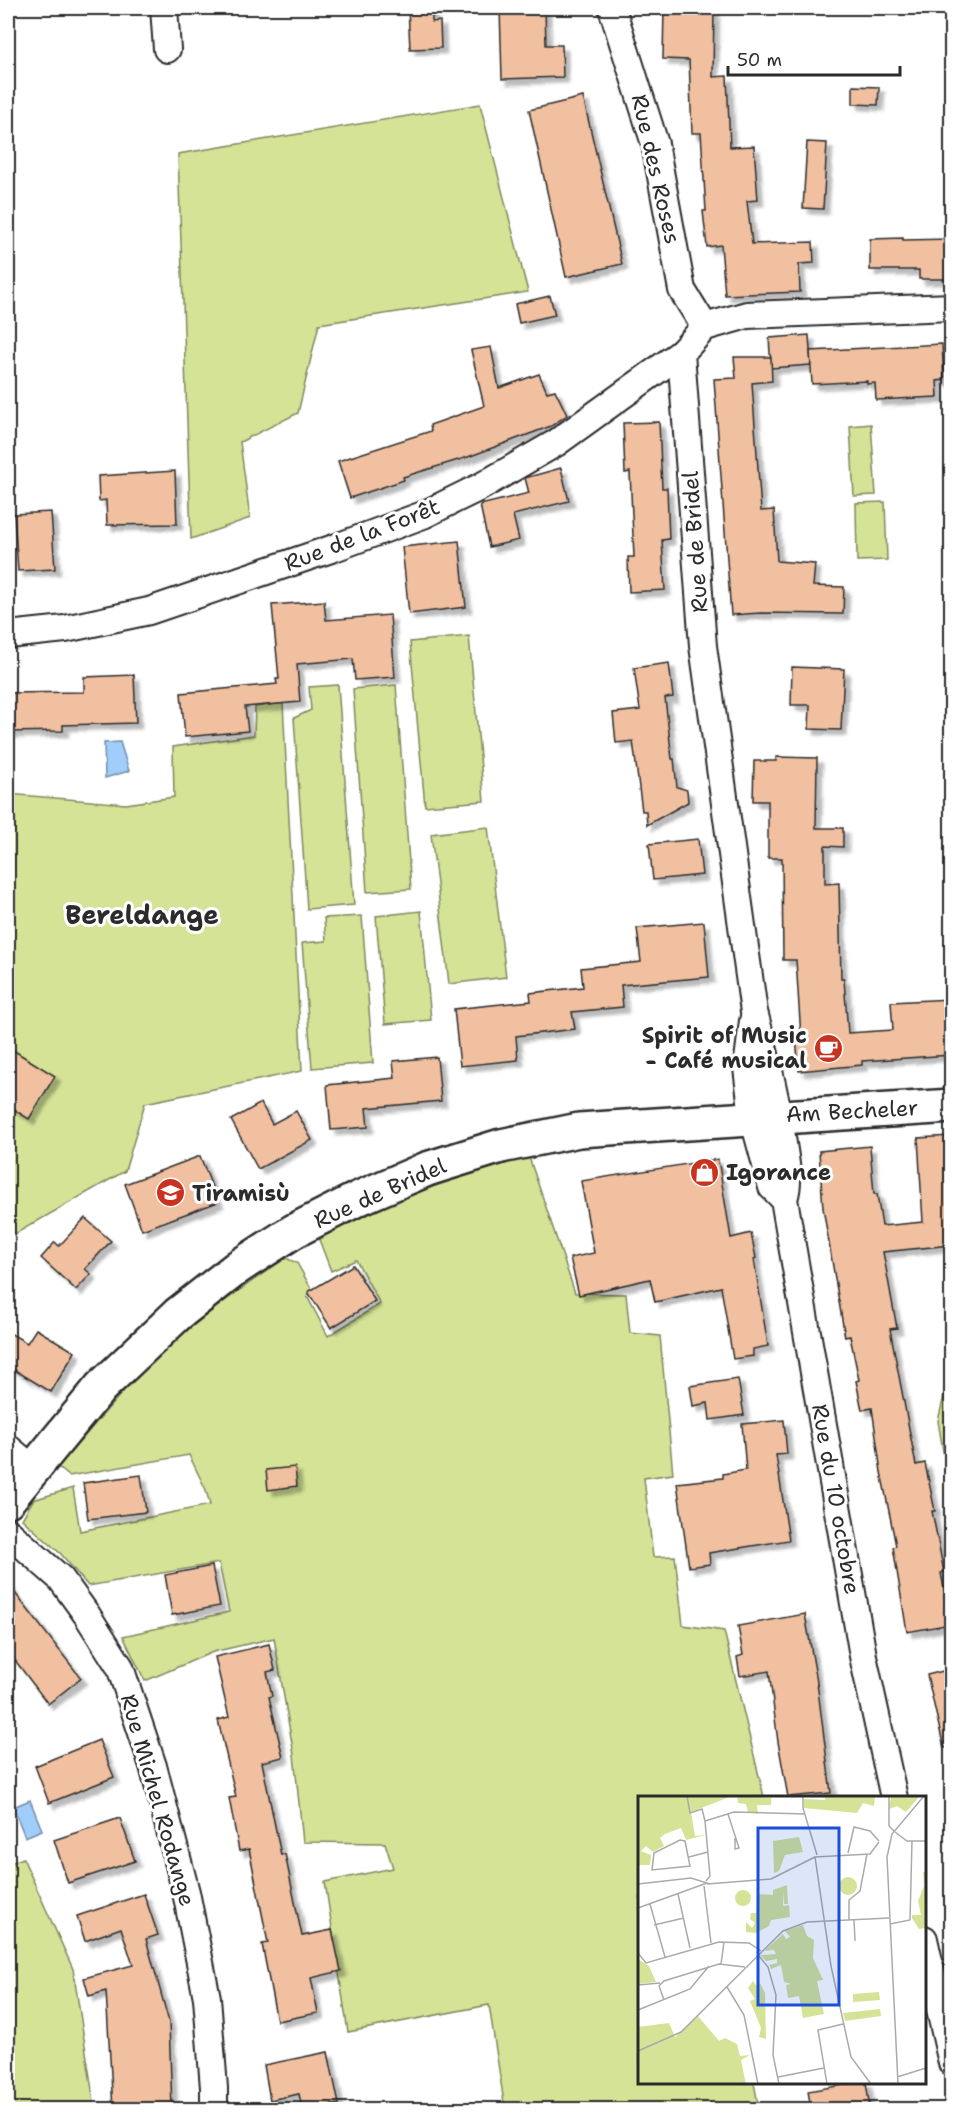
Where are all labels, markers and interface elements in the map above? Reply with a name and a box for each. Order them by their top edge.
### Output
scale bar [728,39,900,77]
text: 50 m [737,48,782,72]
street label: Rue des Roses [625,91,687,247]
street label: Rue de Bridel [676,470,714,614]
street label: Rue de la Forêt [280,492,444,578]
district label: Bereldange [65,897,219,932]
place label: Spirit of Music - Café musical [642,1021,807,1075]
cafe icon: Spirit of Music - Café musical [812,1032,844,1064]
street label: Am Becheler [785,1093,919,1129]
street label: Rue de Bridel [309,1151,451,1235]
shop icon: Igorance [689,1156,721,1188]
place label: Igorance [726,1158,831,1187]
school or university icon: Tiramisù [155,1177,187,1209]
place label: Tiramisù [192,1179,290,1208]
street label: Rue du 10 octobre [805,1402,867,1596]
street label: Rue Michel Rodange [114,1691,202,1909]
inset map [638,1796,926,2084]

